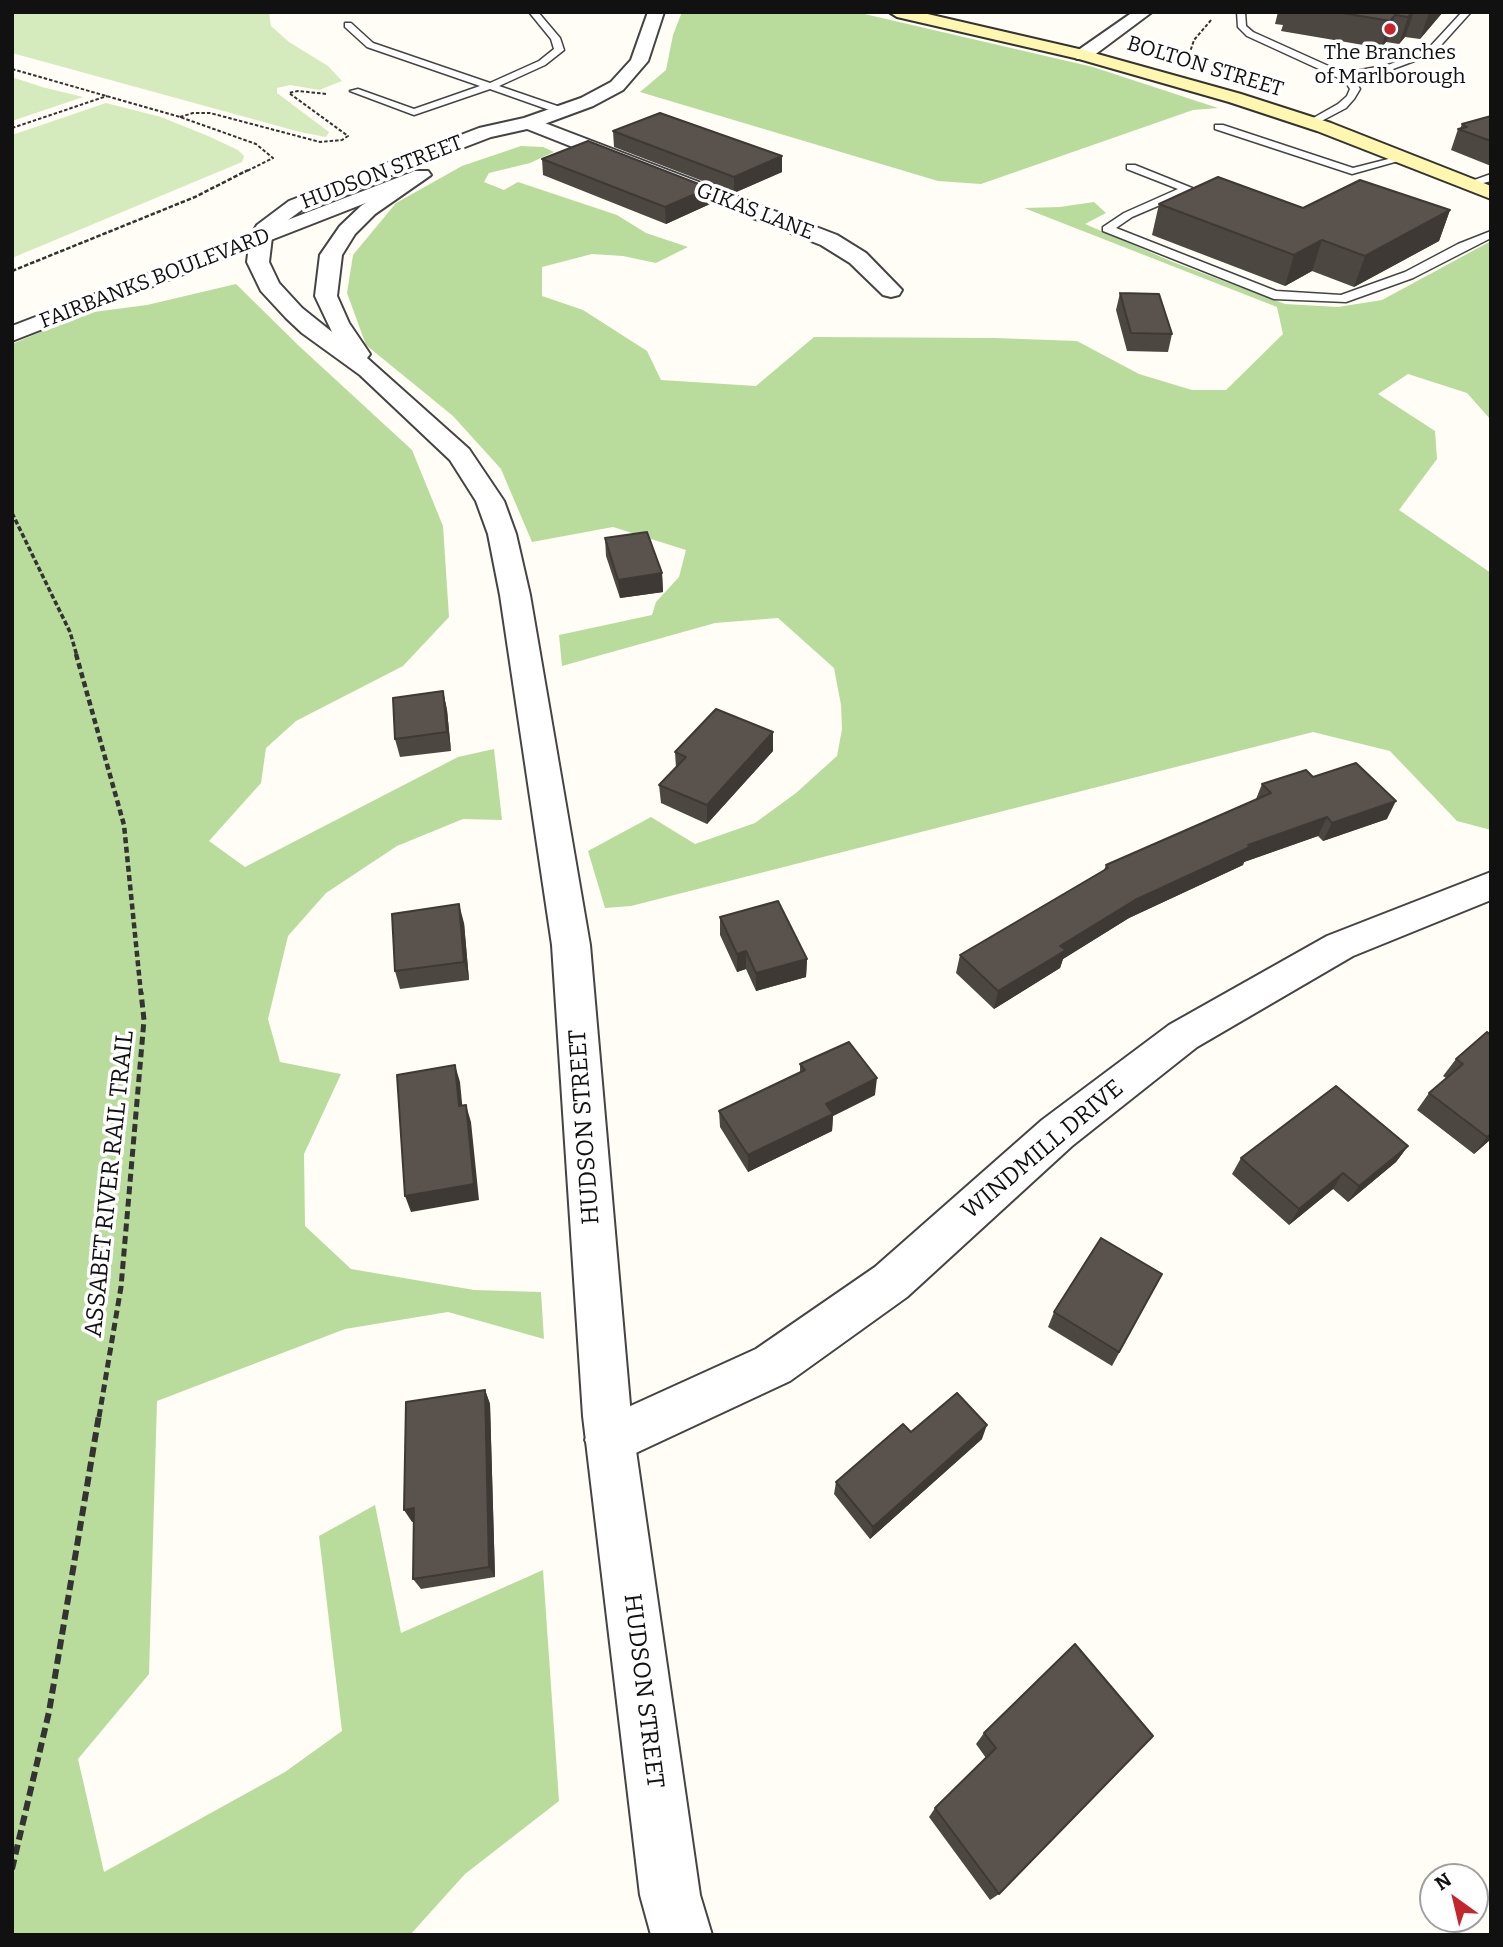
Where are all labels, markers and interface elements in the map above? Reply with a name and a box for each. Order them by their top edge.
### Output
marker: The Branches of Marlborough [1382,21,1398,37]
street label: BOLTON STREET [1124,31,1286,103]
place label: The Branches of Marlborough [1314,40,1466,90]
street label: HUDSON STREET [298,131,466,215]
street label: GIKAS LANE [693,178,817,246]
street label: FAIRBANKS BOULEVARD [36,223,274,335]
street label: HUDSON STREET [564,1028,606,1226]
street label: ASSABET RIVER RAIL TRAIL [80,1029,140,1339]
street label: WINDMILL DRIVE [957,1074,1129,1226]
street label: HUDSON STREET [617,1592,669,1790]
north arrow [1419,1863,1489,1933]
text: N [1431,1868,1456,1895]

